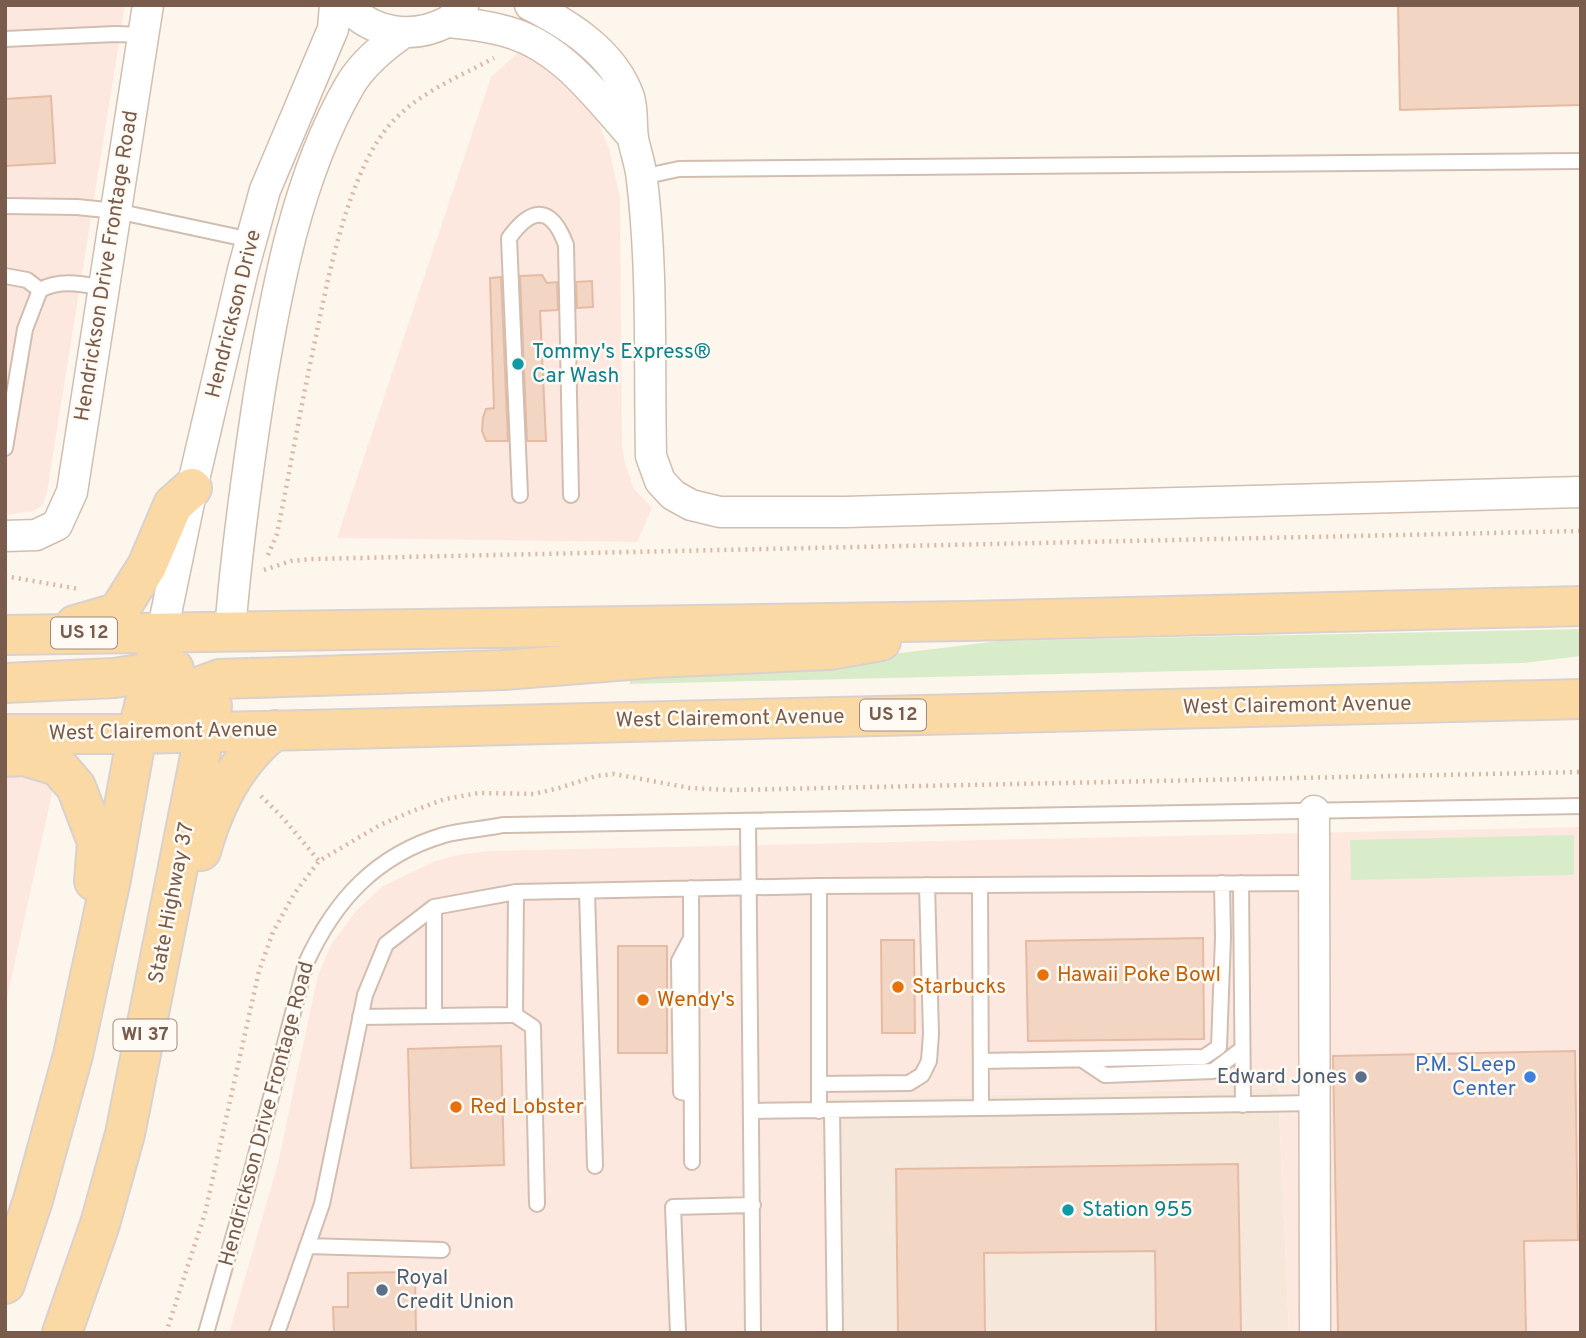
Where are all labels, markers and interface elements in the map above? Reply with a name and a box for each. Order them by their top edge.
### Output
street label: Hendrickson Drive Frontage Road [69,109,145,423]
street label: Hendrickson Drive [200,227,268,401]
place label: Tommy's Express® Car Wash [532,339,711,390]
marker: Tommy's Express® Car Wash [510,356,526,372]
road number: US 12 [51,618,117,648]
street label: West Clairemont Avenue [1182,691,1412,721]
road number: US 12 [860,700,926,730]
street label: West Clairemont Avenue [615,704,845,734]
street label: West Clairemont Avenue [48,717,278,747]
street label: State Highway 37 [143,820,201,986]
street label: Hendrickson Drive Frontage Road [213,959,321,1269]
place label: Hawaii Poke Bowl [1057,962,1221,989]
marker: Hawaii Poke Bowl [1035,967,1051,983]
place label: Starbucks [912,974,1006,1001]
marker: Starbucks [890,979,906,995]
place label: Wendy's [657,987,735,1014]
marker: Wendy's [635,992,651,1008]
road number: WI 37 [114,1020,176,1050]
place label: P.M. SLeep Center [1415,1052,1516,1103]
place label: Edward Jones [1217,1064,1347,1091]
marker: Edward Jones [1353,1069,1369,1085]
marker: P.M. SLeep Center [1522,1069,1538,1085]
place label: Red Lobster [470,1094,584,1121]
marker: Red Lobster [448,1099,464,1115]
place label: Station 955 [1082,1197,1193,1224]
marker: Station 955 [1060,1202,1076,1218]
place label: Royal Credit Union [396,1265,514,1316]
marker: Royal Credit Union [374,1282,390,1298]

